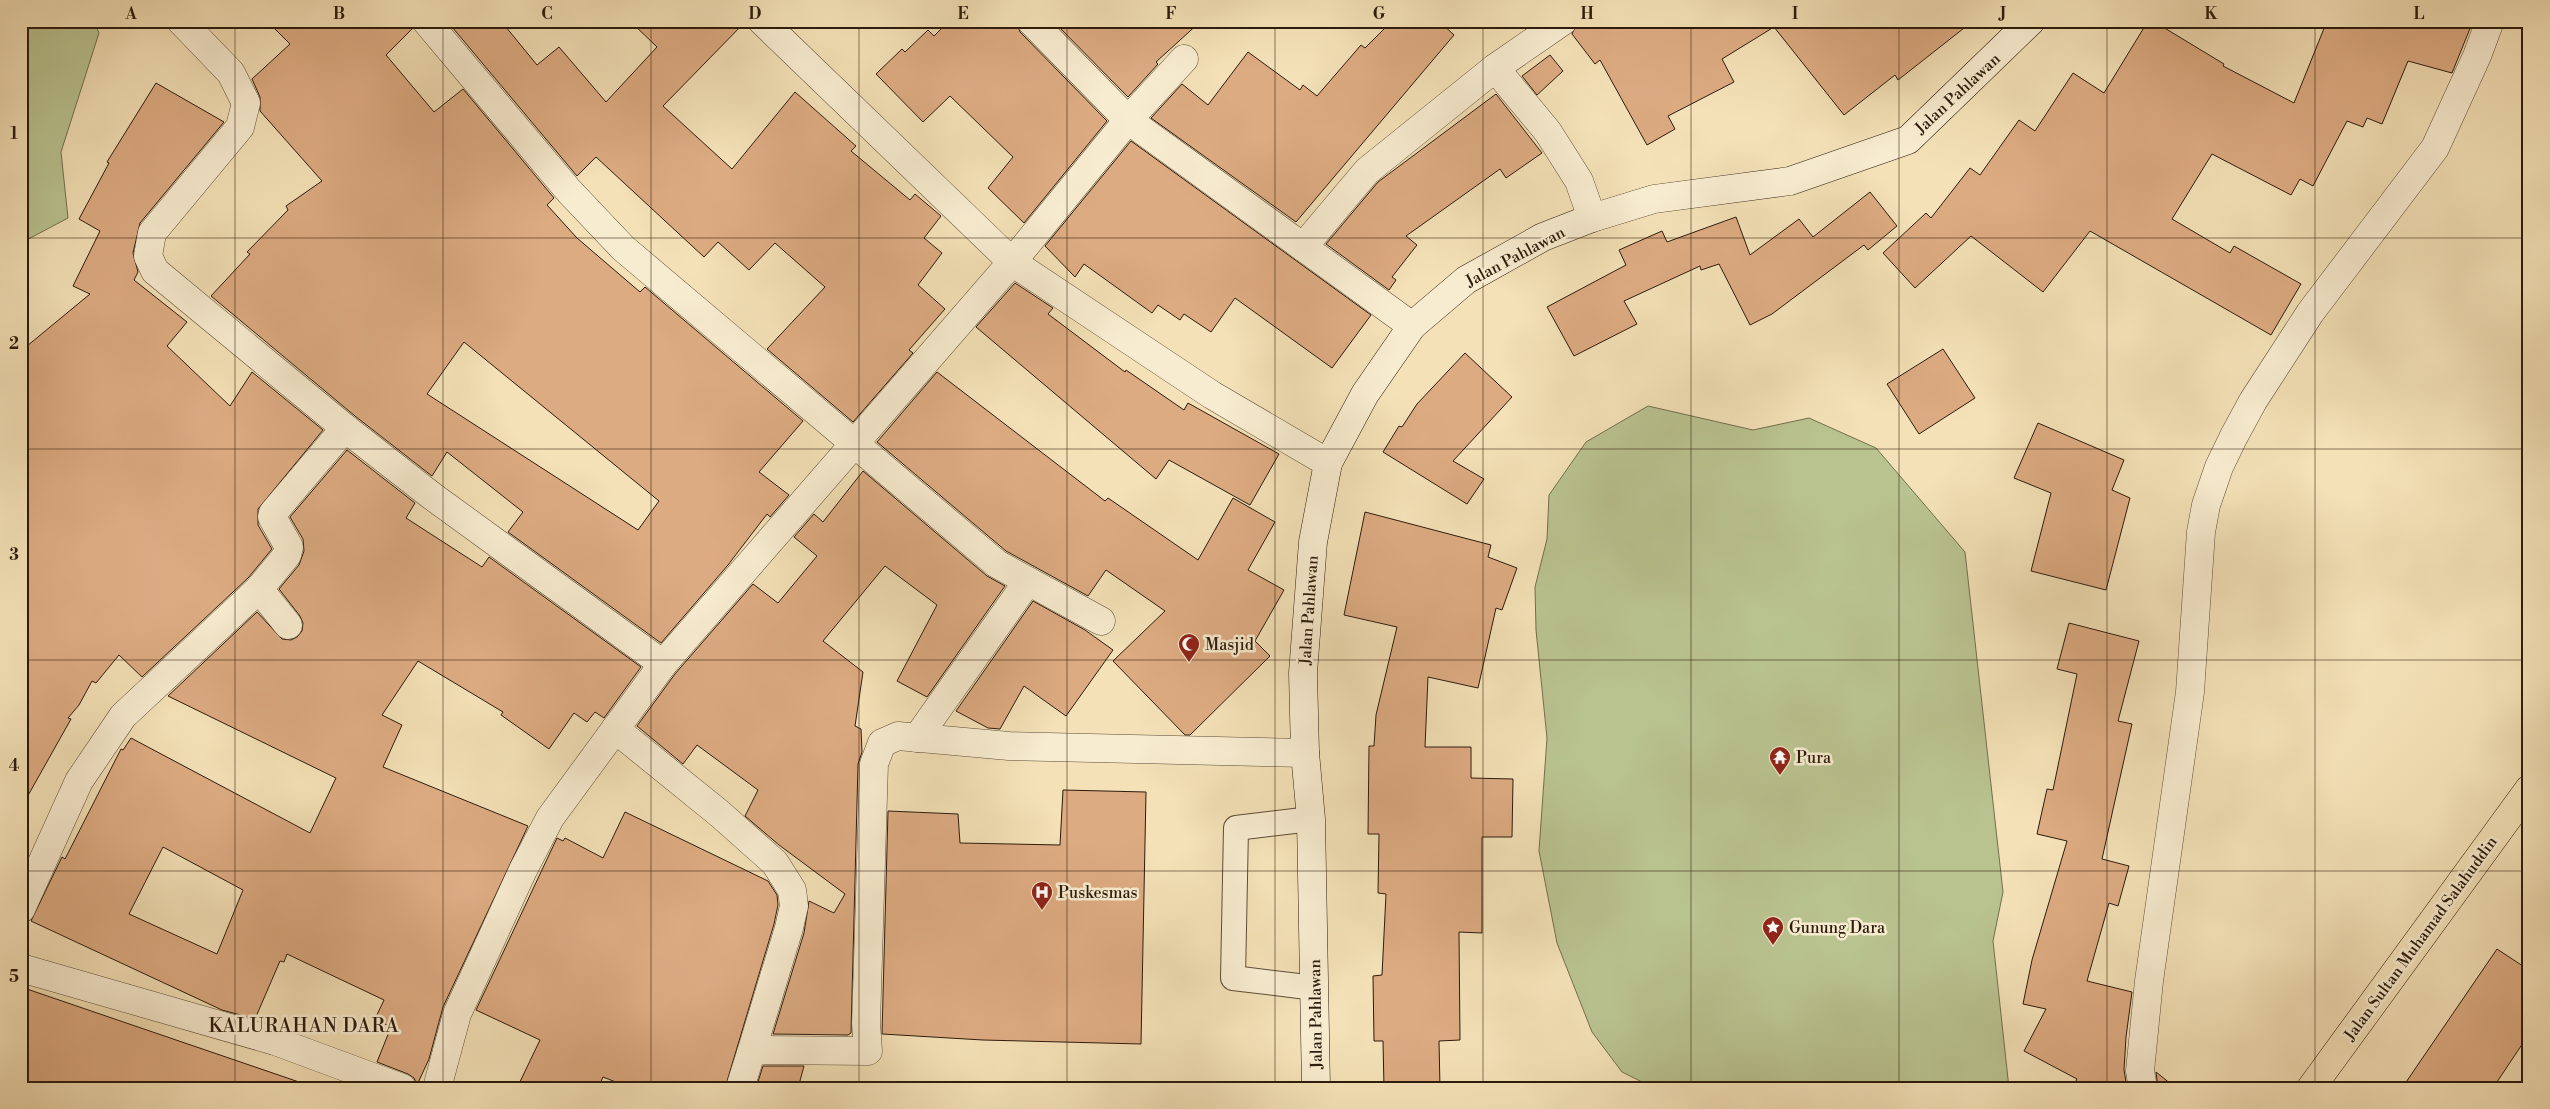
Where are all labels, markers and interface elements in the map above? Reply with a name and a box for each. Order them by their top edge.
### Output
text: A [124,4,137,24]
text: B [333,4,345,24]
text: C [541,4,553,24]
text: D [749,4,762,24]
text: E [957,4,969,24]
text: F [1165,4,1177,24]
text: G [1373,4,1386,24]
text: H [1580,4,1594,24]
text: I [1792,4,1798,24]
text: J [1998,4,2006,24]
text: K [2205,4,2219,24]
text: L [2414,4,2425,24]
street label: Jalan Pahlawan [1910,49,2005,139]
text: 1 [10,124,18,144]
street label: Jalan Pahlawan [1461,222,1569,292]
text: 2 [9,334,19,354]
text: 3 [9,545,19,565]
street label: Jalan Pahlawan [1295,554,1323,667]
mosque icon: Masjid [1177,632,1201,663]
place label: Masjid [1205,635,1254,655]
temple icon: Pura [1768,745,1792,776]
place label: Pura [1796,748,1832,768]
text: 4 [9,756,20,776]
street label: Jalan Sultan Muhamad Salahuddin [2339,832,2502,1045]
hospital icon: Puskesmas [1030,880,1054,911]
place label: Puskesmas [1058,883,1138,903]
place icon: Gunung Dara [1761,915,1785,946]
place label: Gunung Dara [1789,918,1886,938]
street label: Jalan Pahlawan [1305,958,1327,1070]
text: 5 [9,967,19,987]
district label: KALURAHAN DARA [209,1014,399,1038]

